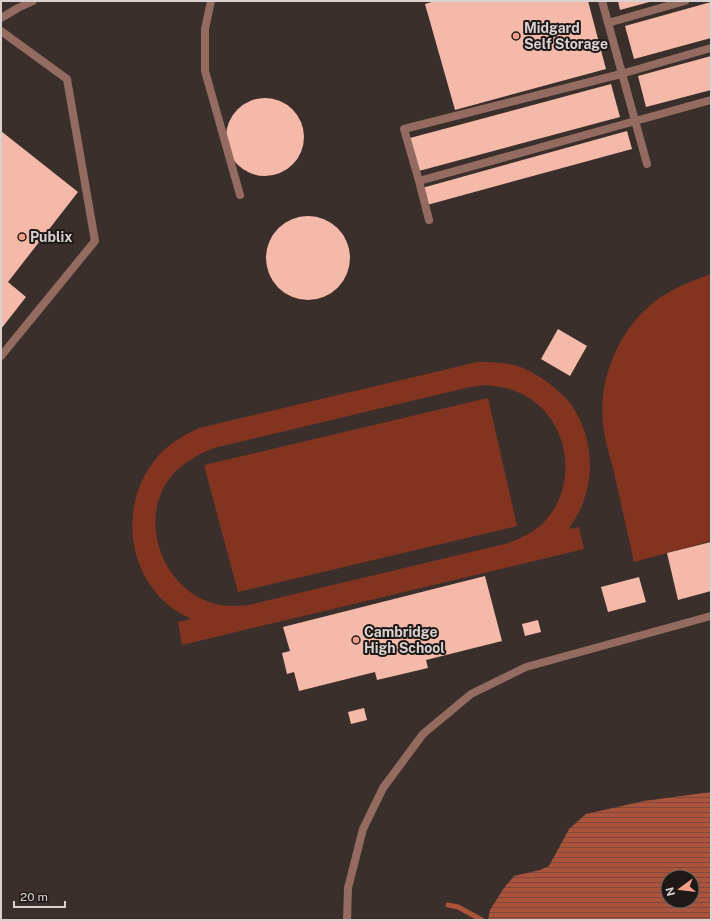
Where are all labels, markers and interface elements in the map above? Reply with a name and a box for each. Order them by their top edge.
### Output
place label: Midgard Self Storage [524,20,608,52]
marker: Midgard Self Storage [511,31,521,41]
place label: Publix [30,229,73,245]
marker: Publix [17,232,27,242]
place label: Cambridge High School [364,624,445,656]
marker: Cambridge High School [351,635,361,645]
north arrow [660,869,700,909]
scale bar [14,883,65,909]
text: N [663,886,677,897]
text: 20 m [20,890,48,904]

